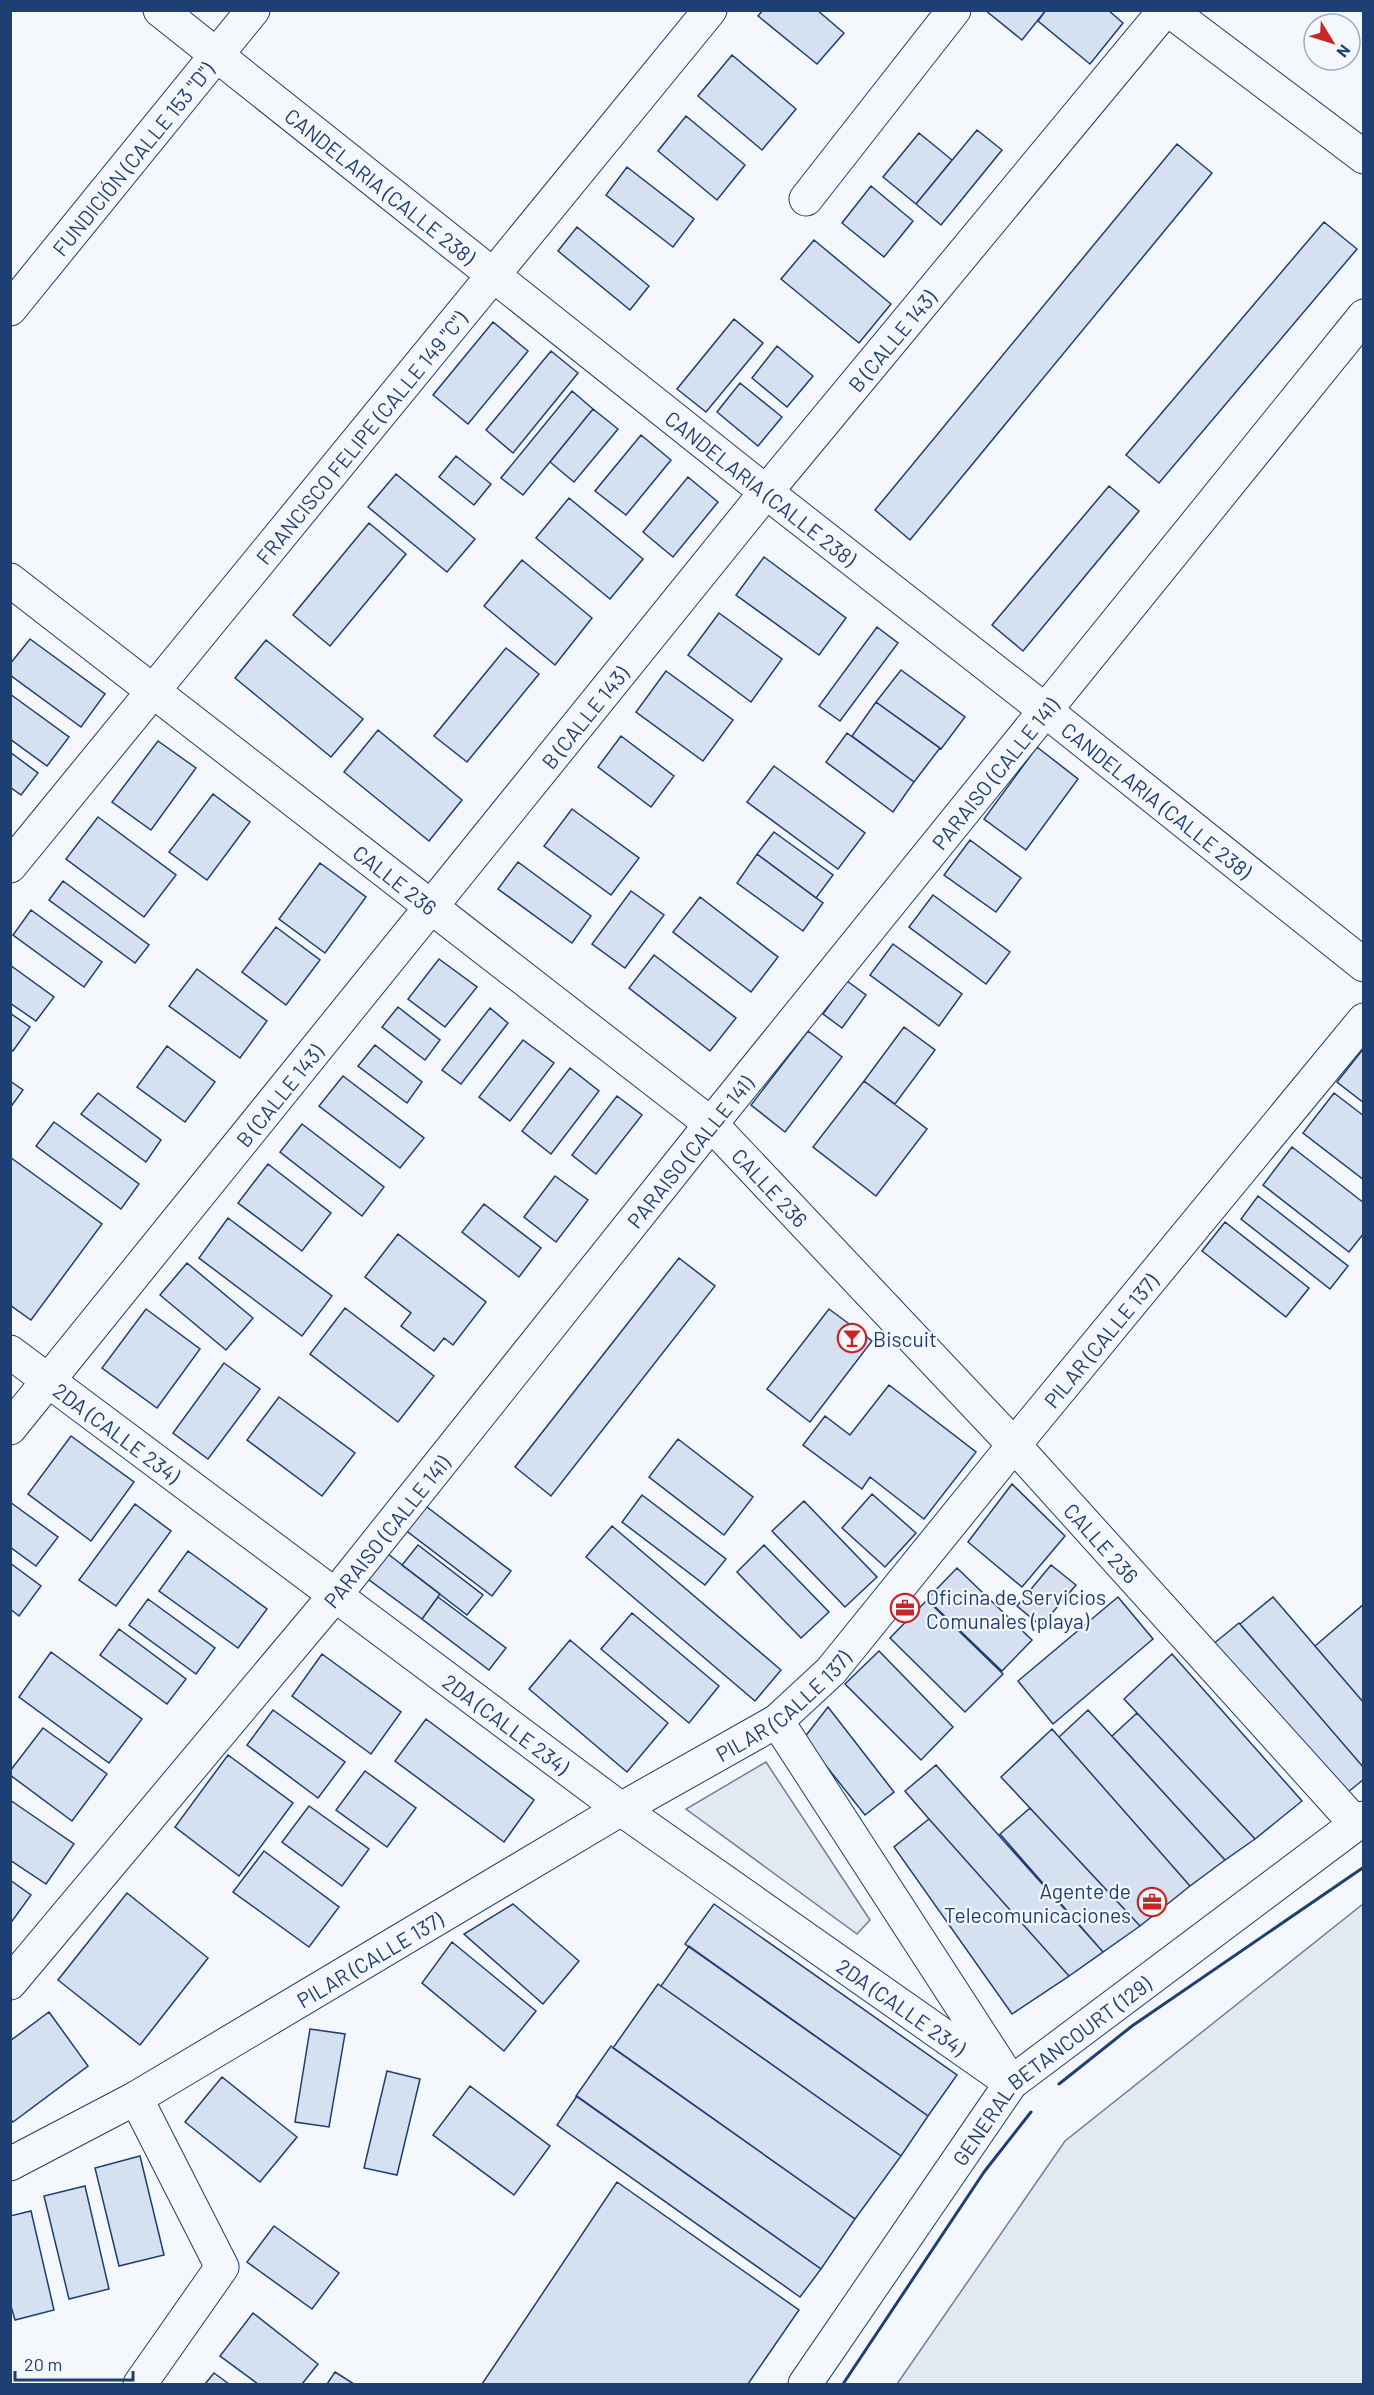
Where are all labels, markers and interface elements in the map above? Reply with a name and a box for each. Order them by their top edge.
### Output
north arrow [1302,12,1362,72]
text: N [1333,42,1355,62]
street label: FUNDICIÓN (CALLE 153 "D") [46,56,219,260]
street label: CANDELARIA (CALLE 238) [281,102,481,269]
street label: B (CALLE 143) [842,284,941,396]
street label: FRANCISCO FELIPE (CALLE 149 "C") [250,305,472,569]
street label: CANDELARIA (CALLE 238) [661,405,862,571]
street label: B (CALLE 143) [535,660,633,773]
street label: PARAISO (CALLE 141) [926,692,1064,854]
street label: CANDELARIA (CALLE 238) [1057,716,1258,884]
street label: CALLE 236 [349,839,442,919]
street label: B (CALLE 143) [230,1038,328,1151]
street label: PARAISO (CALLE 141) [621,1070,758,1232]
street label: CALLE 236 [727,1142,814,1232]
street label: PILAR (CALLE 137) [1038,1268,1163,1412]
bar icon: Biscuit [836,1322,868,1354]
place label: Biscuit [873,1326,937,1351]
street label: 2DA (CALLE 234) [49,1377,186,1488]
street label: PARAISO (CALLE 141) [318,1450,455,1612]
street label: CALLE 236 [1059,1497,1144,1588]
place label: Oficina de Servicios Comunales (playa) [926,1584,1106,1633]
office icon: Oficina de Servicios Comunales (playa) [889,1592,921,1624]
street label: PILAR (CALLE 137) [711,1645,856,1766]
street label: 2DA (CALLE 234) [438,1668,575,1779]
place label: Agente de Telecomunicaciones [944,1878,1131,1927]
office icon: Agente de Telecomunicaciones [1136,1886,1168,1918]
street label: PILAR (CALLE 137) [292,1905,448,2012]
street label: 2DA (CALLE 234) [832,1952,971,2060]
street label: GENERAL BETANCOURT (129) [946,1970,1156,2170]
scale bar [15,2344,134,2382]
text: 20 m [24,2353,62,2375]

